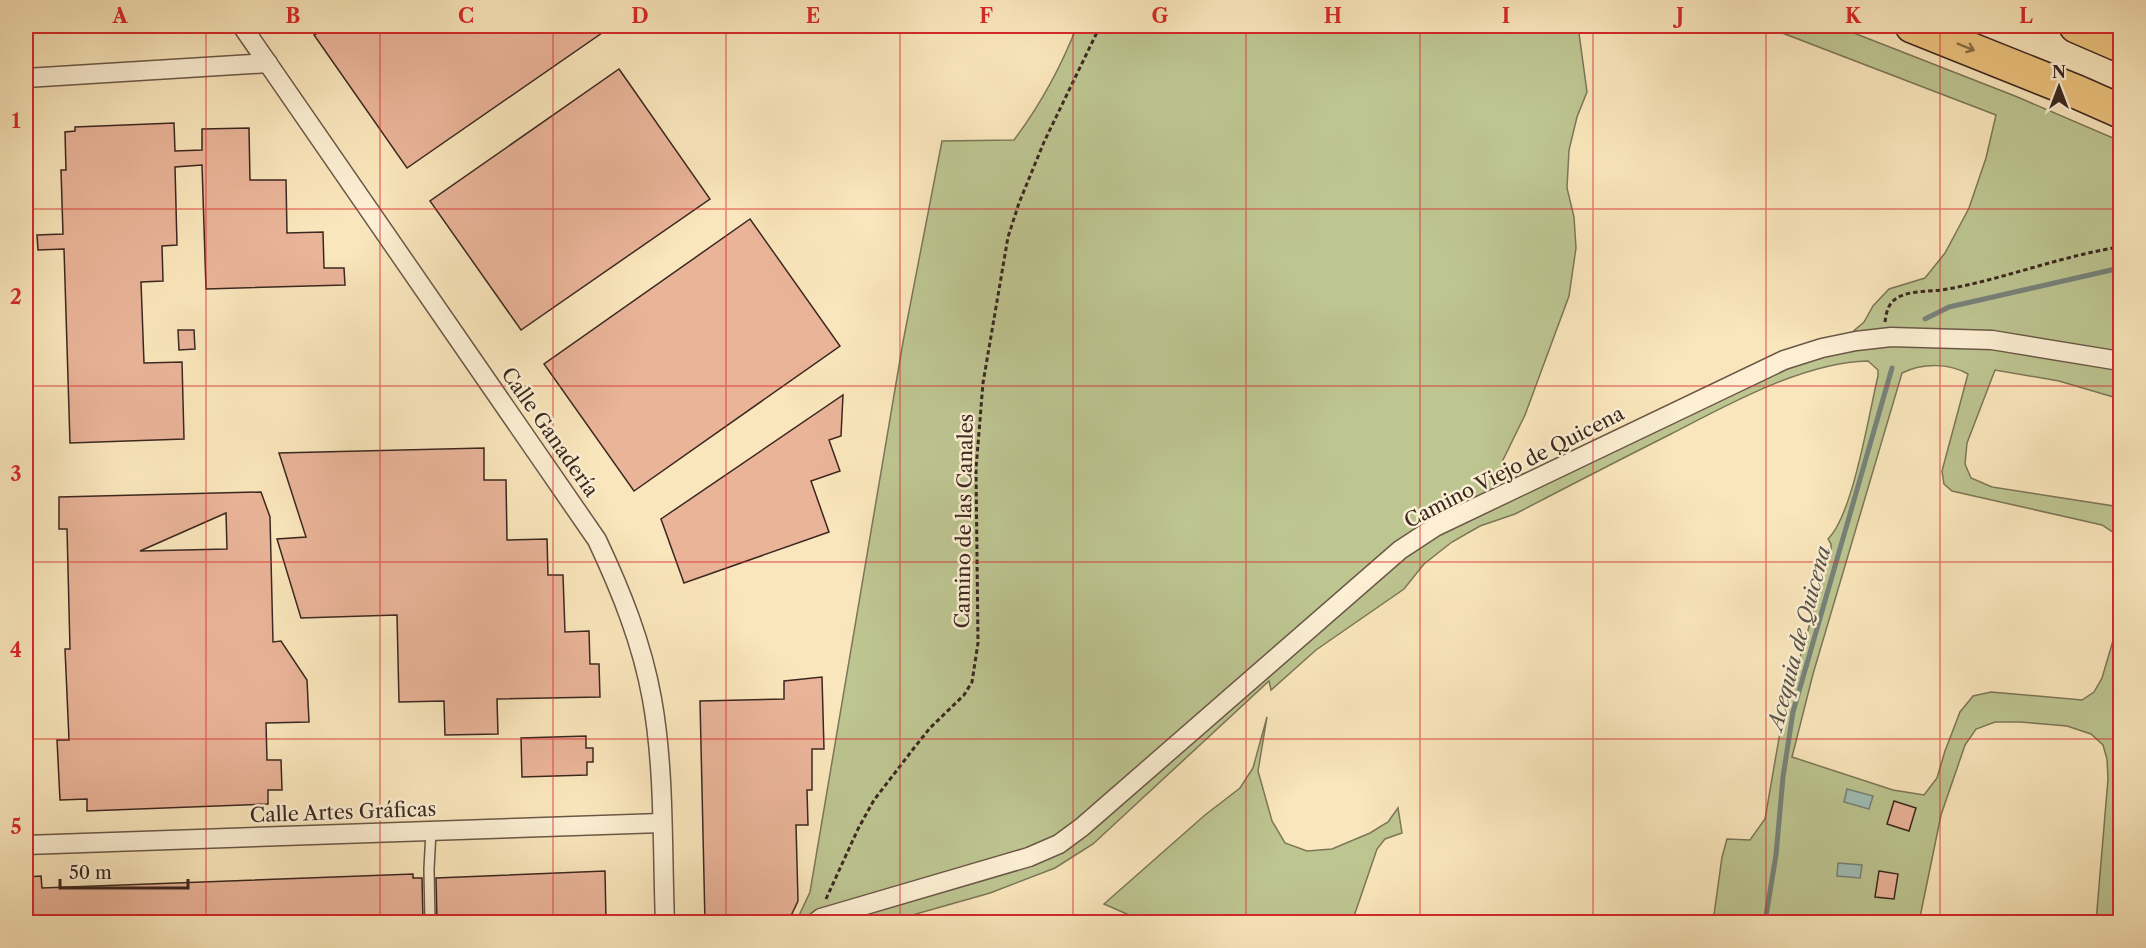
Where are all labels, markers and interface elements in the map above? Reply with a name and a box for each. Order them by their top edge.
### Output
text: A [111,4,128,28]
text: B [286,4,301,28]
text: C [458,4,474,28]
text: D [631,4,649,28]
text: E [806,4,820,28]
text: F [979,4,993,28]
text: G [1152,4,1169,28]
text: H [1324,4,1342,28]
text: I [1502,4,1510,28]
text: J [1672,4,1684,28]
text: K [1845,4,1862,28]
text: L [2019,4,2033,28]
one-way arrow [1956,42,1975,53]
north arrow [2029,57,2089,117]
text: N [2052,62,2066,82]
text: 1 [12,109,21,133]
text: 2 [10,285,22,309]
street label: Calle Ganadería [496,363,604,502]
street label: Camino Viejo de Quicena [1400,401,1628,533]
street label: Camino de las Canales [950,413,978,629]
text: 3 [10,462,22,486]
water label: Acequia de Quicena [1762,543,1836,736]
text: 4 [10,638,22,662]
street label: Calle Artes Gráficas [249,797,437,827]
text: 5 [10,815,22,839]
scale bar [60,852,188,890]
text: 50 m [69,862,112,884]

